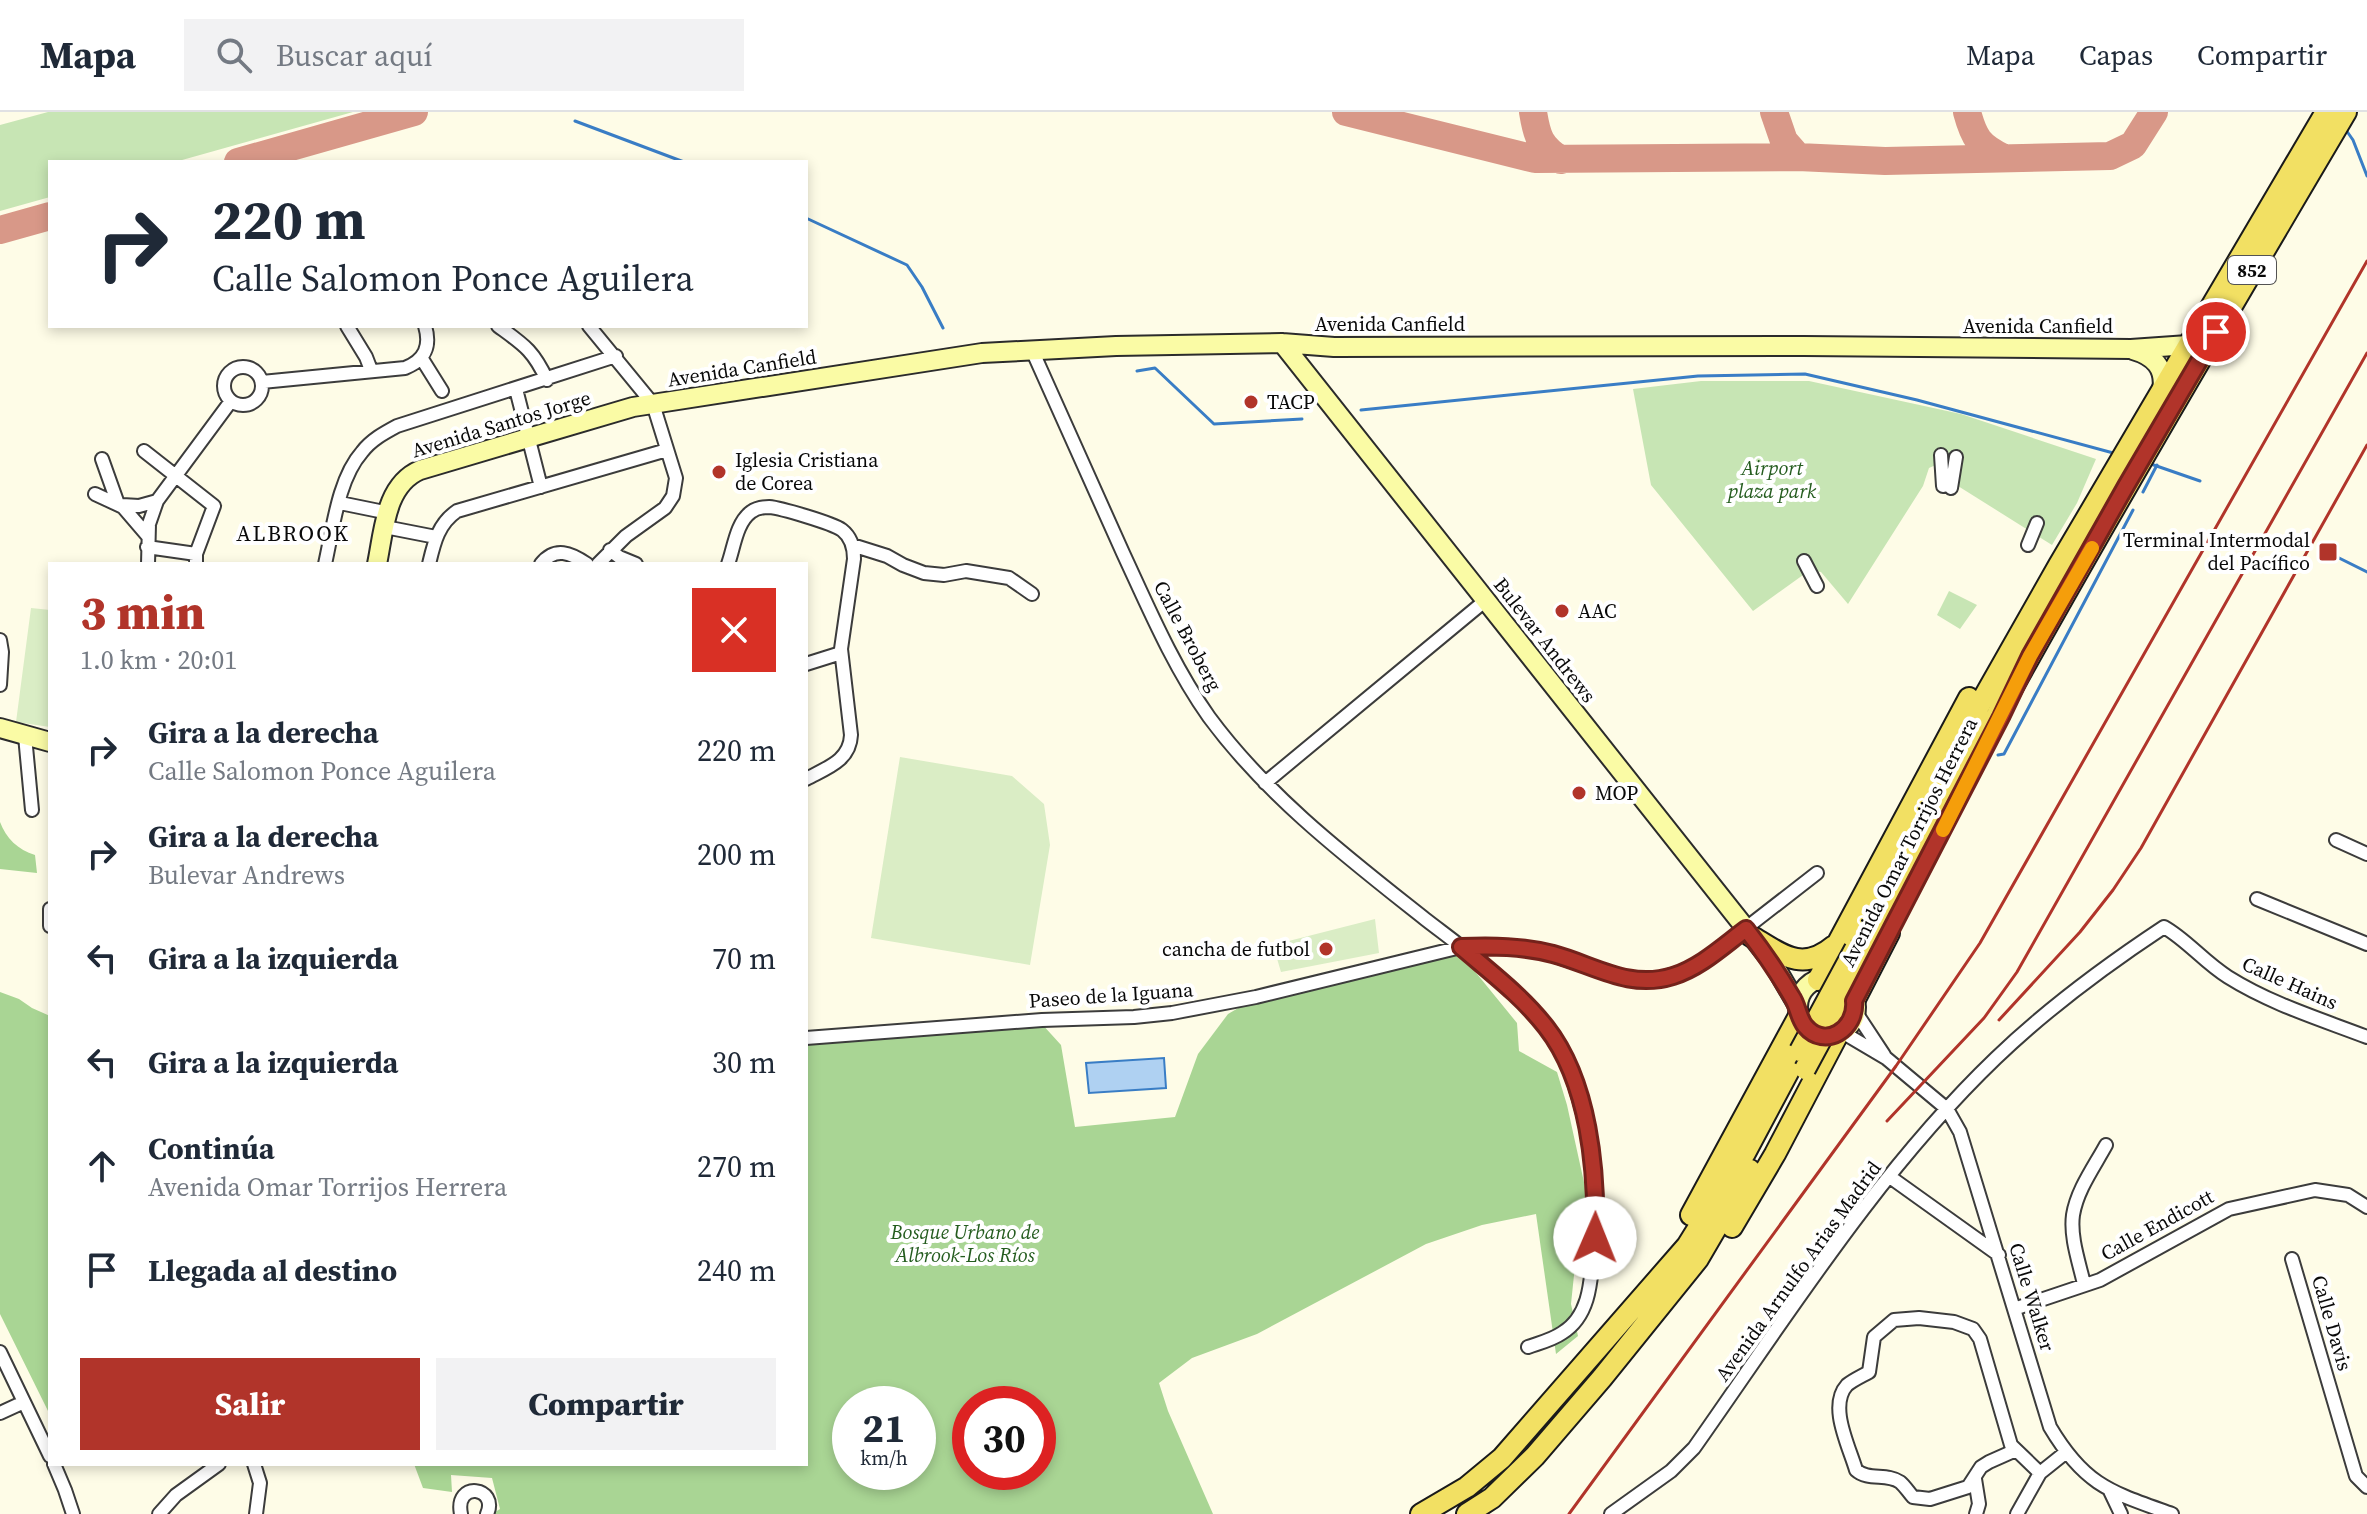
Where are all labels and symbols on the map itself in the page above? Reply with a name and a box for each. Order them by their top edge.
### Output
road number: 852 [2228,256,2276,284]
pin [2182,298,2250,366]
street label: Avenida Canfield [1315,310,1466,338]
street label: Avenida Canfield [1963,312,2114,340]
street label: Avenida Canfield [666,342,819,394]
street label: Avenida Santos Jorge [408,383,594,465]
place label: TACP [1267,388,1315,416]
marker: TACP [1242,393,1260,411]
place label: Iglesia Cristiana de Corea [735,446,879,497]
park label: Airport plaza park [1726,454,1817,505]
marker: Iglesia Cristiana de Corea [710,463,728,481]
district label: ALBROOK [236,518,350,548]
place label: Terminal Intermodal del Pacífico [2123,526,2310,577]
marker: Terminal Intermodal del Pacífico [2317,541,2339,563]
street label: Bulevar Andrews [1487,572,1603,708]
street label: Calle Broberg [1147,576,1229,696]
place label: AAC [1578,597,1617,625]
marker: AAC [1553,602,1571,620]
street label: Avenida Omar Torrijos Herrera [1834,712,1985,971]
place label: MOP [1595,779,1638,807]
marker: MOP [1570,784,1588,802]
place label: cancha de futbol [1162,935,1310,963]
marker: cancha de futbol [1317,940,1335,958]
street label: Calle Hains [2238,949,2342,1017]
street label: Paseo de la Iguana [1028,975,1195,1015]
street label: Avenida Arnulfo Arias Madrid [1709,1155,1888,1387]
street label: Calle Endicott [2096,1182,2219,1267]
position arrow [1553,1196,1637,1280]
park label: Bosque Urbano de Albrook-Los Ríos [890,1218,1039,1269]
street label: Calle Walker [2002,1239,2062,1355]
street label: Calle Davis [2305,1272,2359,1374]
speed limit sign: 30 [952,1386,1056,1490]

